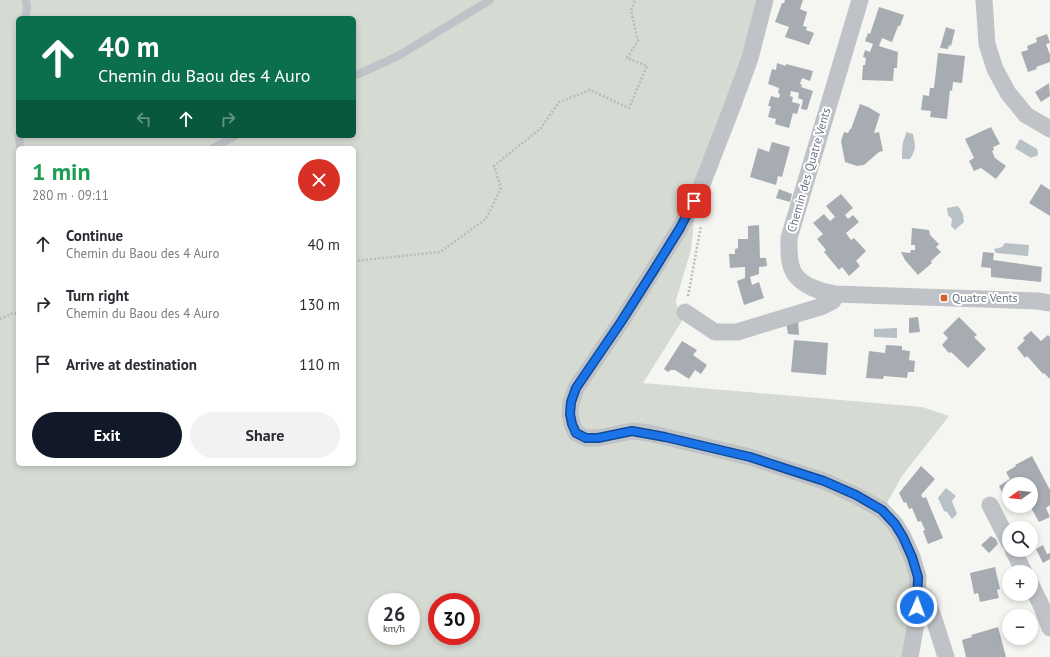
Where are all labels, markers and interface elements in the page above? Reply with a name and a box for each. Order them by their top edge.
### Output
text: 40 m [98,28,159,65]
icon: ahead [32,32,84,84]
text: Chemin du Baou des 4 Auro [98,64,310,87]
street label: Chemin des Quatre Vents [784,106,833,234]
icon: left [133,108,155,130]
icon: ahead [175,108,197,130]
icon: right [217,108,239,130]
text: 1 min [32,156,91,187]
button: close [298,159,340,201]
pin [677,184,711,218]
text: 280 m · 09:11 [32,187,109,204]
icon: arrive [683,190,705,212]
text: Continue [66,226,123,245]
icon: ahead [32,233,54,255]
text: 40 m [307,235,340,254]
text: Chemin du Baou des 4 Auro [66,245,219,262]
text: Turn right [66,286,129,305]
place label: Quatre Vents [952,290,1018,305]
icon: right [32,293,54,315]
marker: Quatre Vents [939,293,949,303]
text: 130 m [299,295,340,314]
text: Chemin du Baou des 4 Auro [66,305,219,322]
icon: arrive [32,353,54,375]
text: Arrive at destination [66,355,197,374]
text: 110 m [299,355,340,374]
button: Exit [32,412,182,458]
button: Share [190,412,340,458]
north arrow [1002,477,1038,513]
map controls [1002,477,1038,645]
button: search [1002,521,1038,557]
button: + [1002,565,1038,601]
position arrow [896,586,938,628]
speed limit sign: 30 [428,593,480,645]
text: 26 [383,601,405,627]
button: − [1002,609,1038,645]
text: km/h [383,622,405,635]

